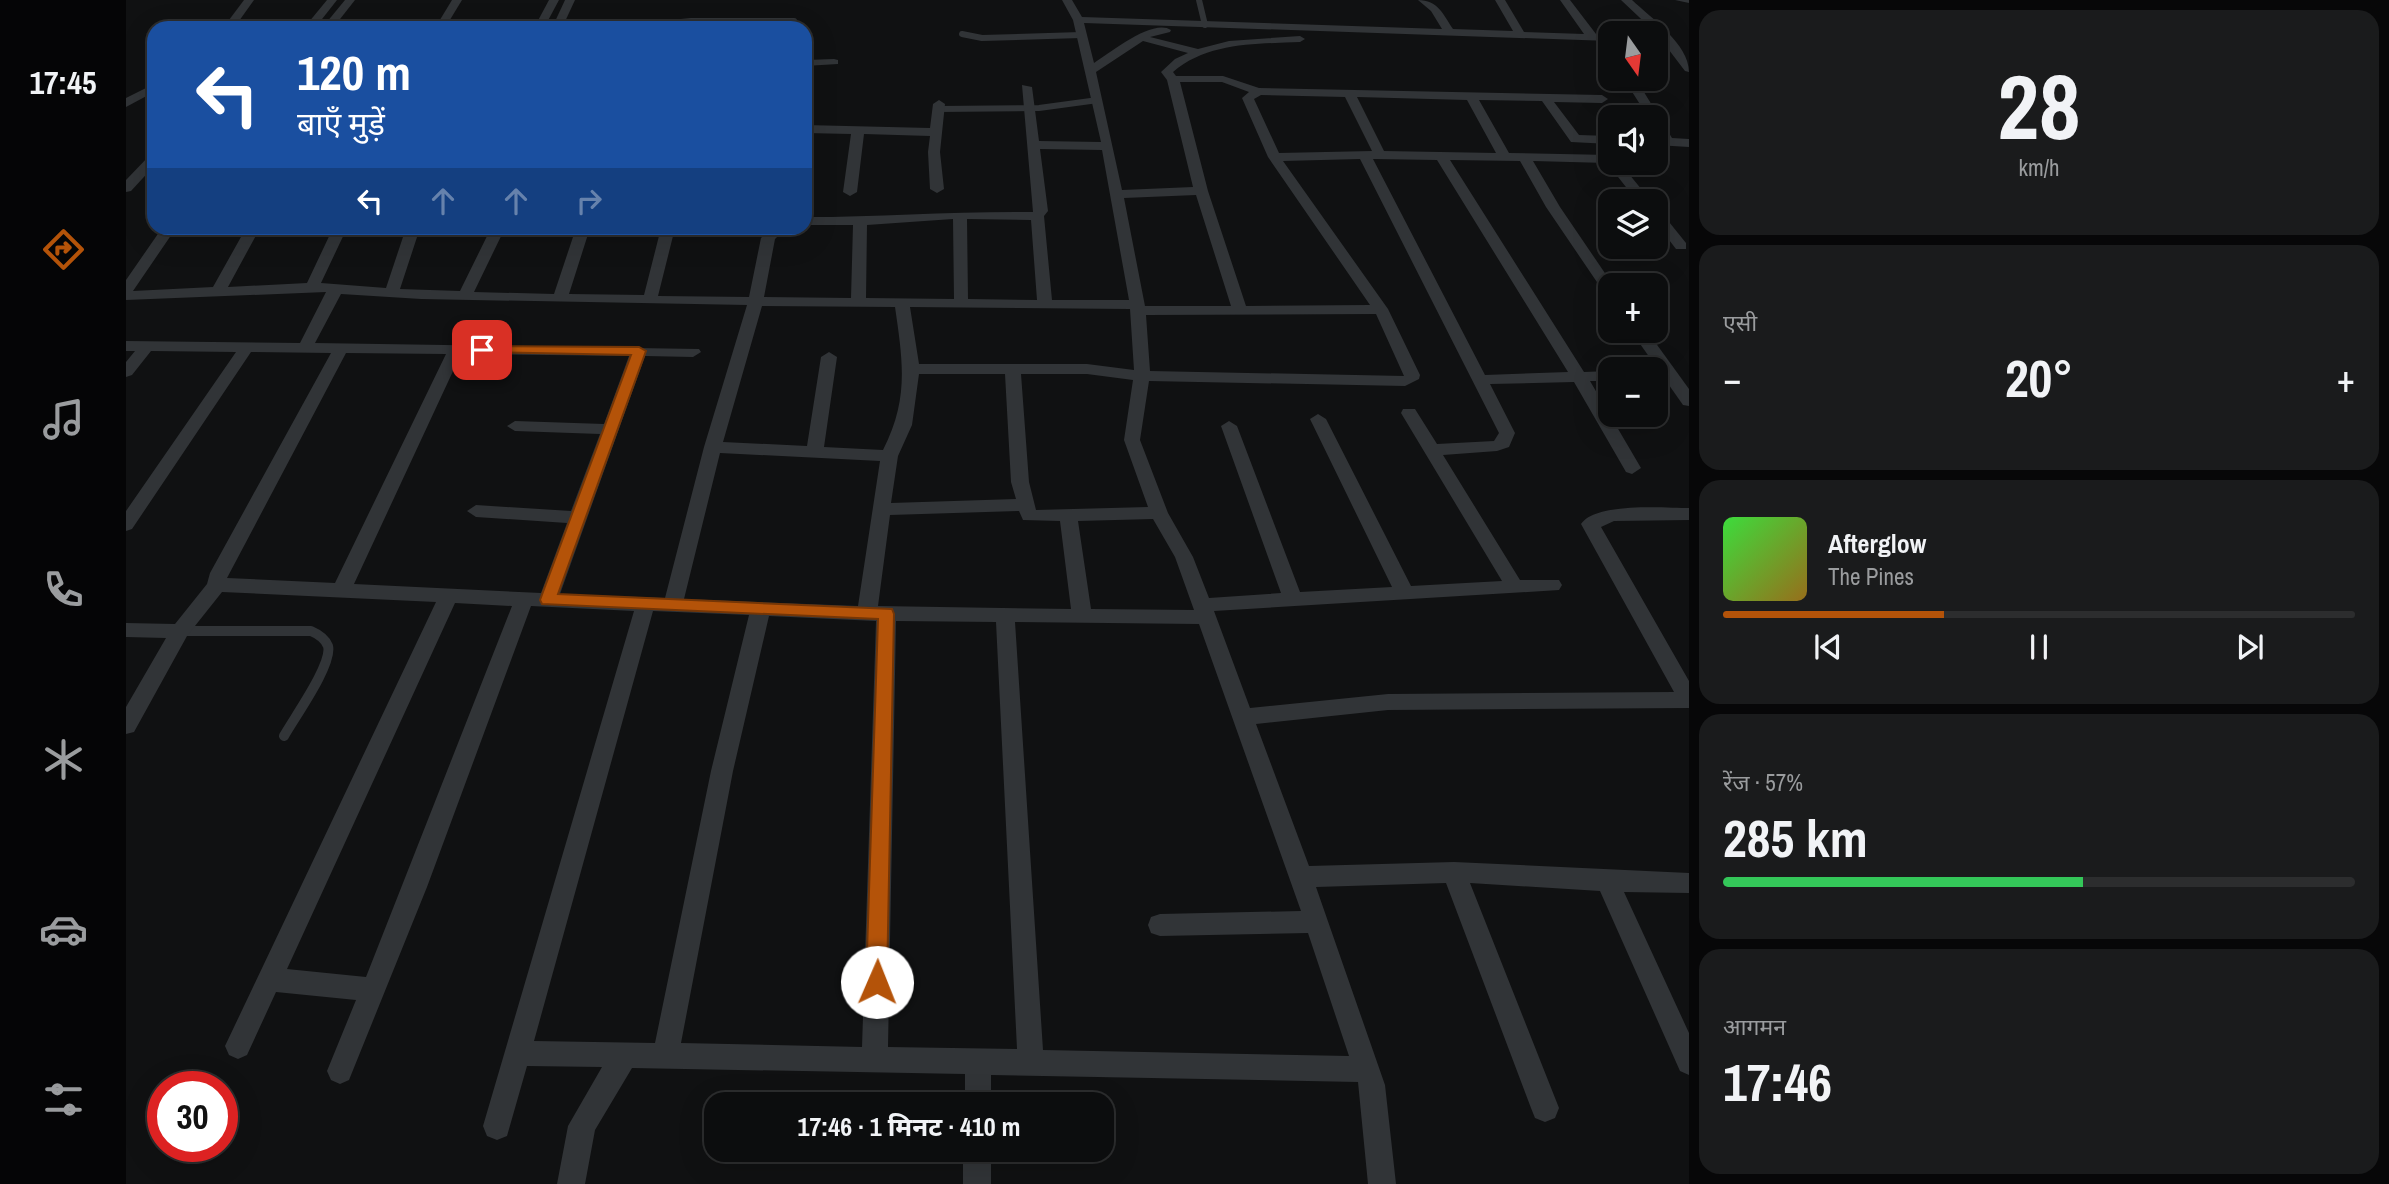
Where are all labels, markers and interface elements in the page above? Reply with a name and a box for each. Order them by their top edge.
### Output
north arrow [1598,21,1668,91]
map controls [1598,21,1668,427]
text: 120 m [297,39,411,105]
text: 28 [1998,45,2081,167]
icon: left [182,49,273,140]
text: 17:45 [29,61,97,104]
text: बाएँ मुड़ें [297,102,385,145]
button: sound [1598,105,1668,175]
text: km/h [2019,152,2059,183]
icon: left [351,182,389,220]
icon: ahead [424,182,462,220]
icon: ahead [497,182,535,220]
icon: right [570,182,608,220]
button: layers [1598,189,1668,259]
icon: directions [39,225,88,274]
button: + [1598,273,1668,343]
text: एसी [1723,307,1757,338]
pin [452,320,512,380]
icon: arrive [463,331,501,369]
text: 20° [2005,343,2073,413]
text: − [1723,353,1741,404]
text: + [2337,353,2355,404]
button: − [1598,357,1668,427]
icon: music [39,395,88,444]
text: Afterglow [1828,526,1926,561]
text: The Pines [1828,561,1914,592]
icon: phone [39,565,88,614]
icon: previous [1809,628,1847,666]
icon: pause [2020,628,2058,666]
icon: next [2231,628,2269,666]
icon: climate [39,735,88,784]
text: रेंज · 57% [1723,767,1803,798]
text: 285 km [1723,803,1868,873]
icon: car [39,905,88,954]
position arrow [840,945,914,1019]
text: आगमन [1723,1011,1786,1042]
text: 17:46 [1723,1047,1832,1117]
speed limit sign: 30 [147,1071,238,1162]
icon: filters [39,1075,88,1124]
text: 17:46 · 1 मिनट · 410 m [798,1109,1020,1144]

